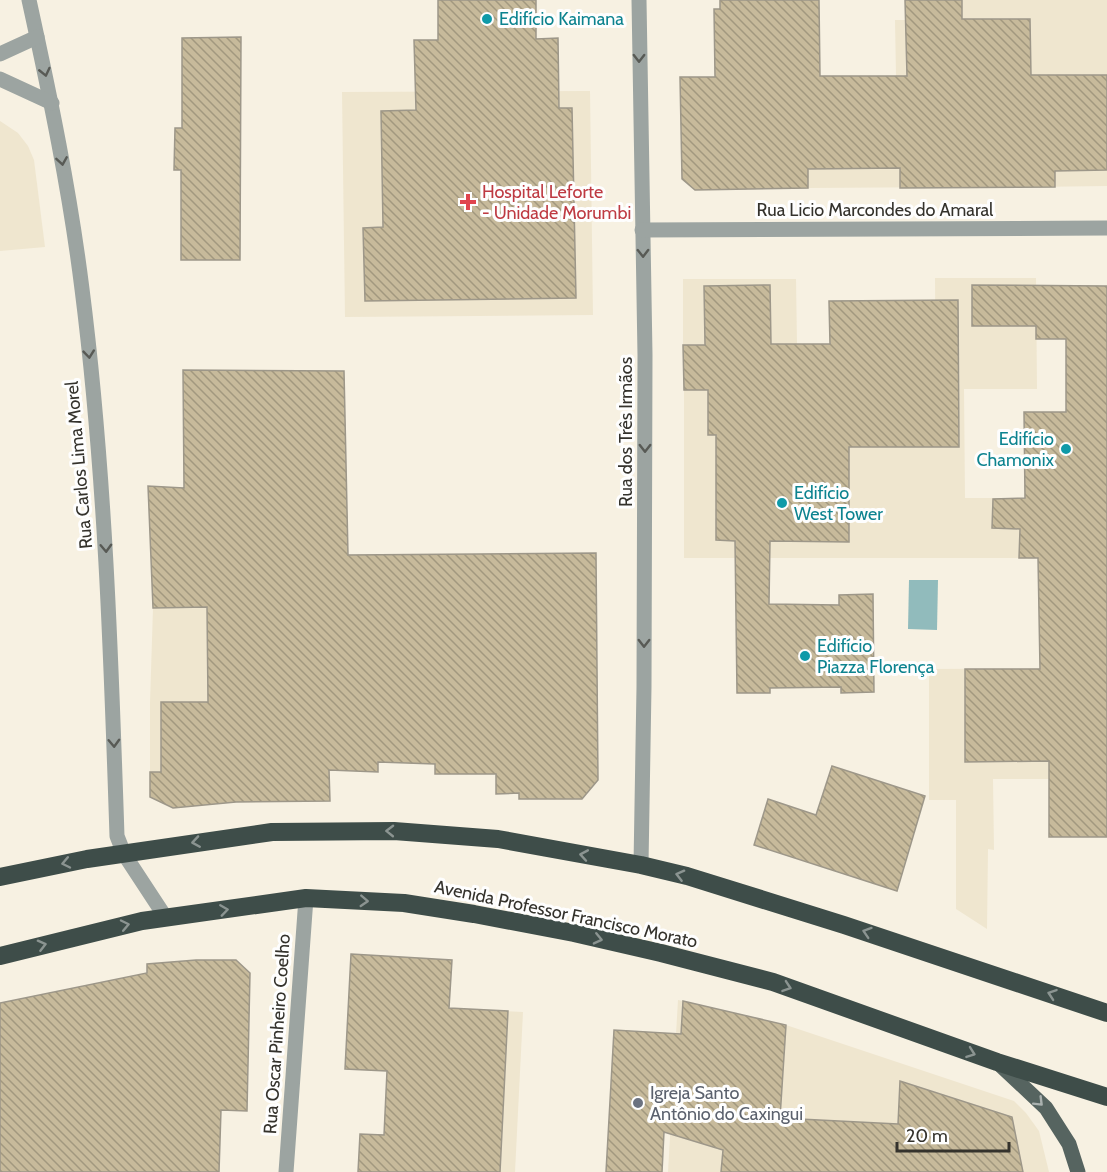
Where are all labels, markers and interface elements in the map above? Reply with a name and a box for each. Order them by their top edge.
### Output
place label: Edifício Kaimana [499,8,624,30]
marker: Edifício Kaimana [480,12,494,26]
one-way arrow [633,54,645,63]
one-way arrow [38,67,51,77]
one-way arrow [55,156,67,166]
place label: Hospital Leforte - Unidade Morumbi [482,181,631,224]
marker: Hospital Leforte - Unidade Morumbi [459,193,477,211]
street label: Rua Licio Marcondes do Amaral [757,199,994,221]
one-way arrow [637,249,649,258]
one-way arrow [82,349,95,358]
street label: Rua dos Três Irmãos [615,357,637,507]
street label: Rua Carlos Lima Morel [61,379,97,550]
place label: Edifício Chamonix [976,428,1054,471]
marker: Edifício Chamonix [1059,442,1073,456]
one-way arrow [639,444,651,453]
place label: Edifício West Tower [794,482,883,525]
marker: Edifício West Tower [775,496,789,510]
one-way arrow [99,544,112,553]
place label: Edifício Piazza Florença [817,635,935,678]
one-way arrow [638,639,651,648]
marker: Edifício Piazza Florença [798,649,812,663]
one-way arrow [108,738,120,747]
one-way arrow [386,825,395,837]
one-way arrow [192,836,201,848]
one-way arrow [579,849,589,862]
one-way arrow [61,856,71,869]
one-way arrow [676,870,686,882]
street label: Avenida Professor Francisco Morato [432,875,700,953]
one-way arrow [360,895,369,908]
one-way arrow [219,904,229,916]
one-way arrow [120,919,130,932]
one-way arrow [862,927,873,940]
one-way arrow [593,932,603,945]
street label: Rua Oscar Pinheiro Coelho [259,933,295,1135]
one-way arrow [36,940,47,952]
one-way arrow [781,980,792,993]
one-way arrow [1047,988,1058,1001]
one-way arrow [965,1045,975,1058]
place label: Igreja Santo Antônio do Caxingui [650,1082,803,1125]
one-way arrow [1032,1095,1043,1106]
marker: Igreja Santo Antônio do Caxingui [631,1096,645,1110]
scale bar [897,1115,1010,1153]
text: 20 m [906,1125,948,1147]

